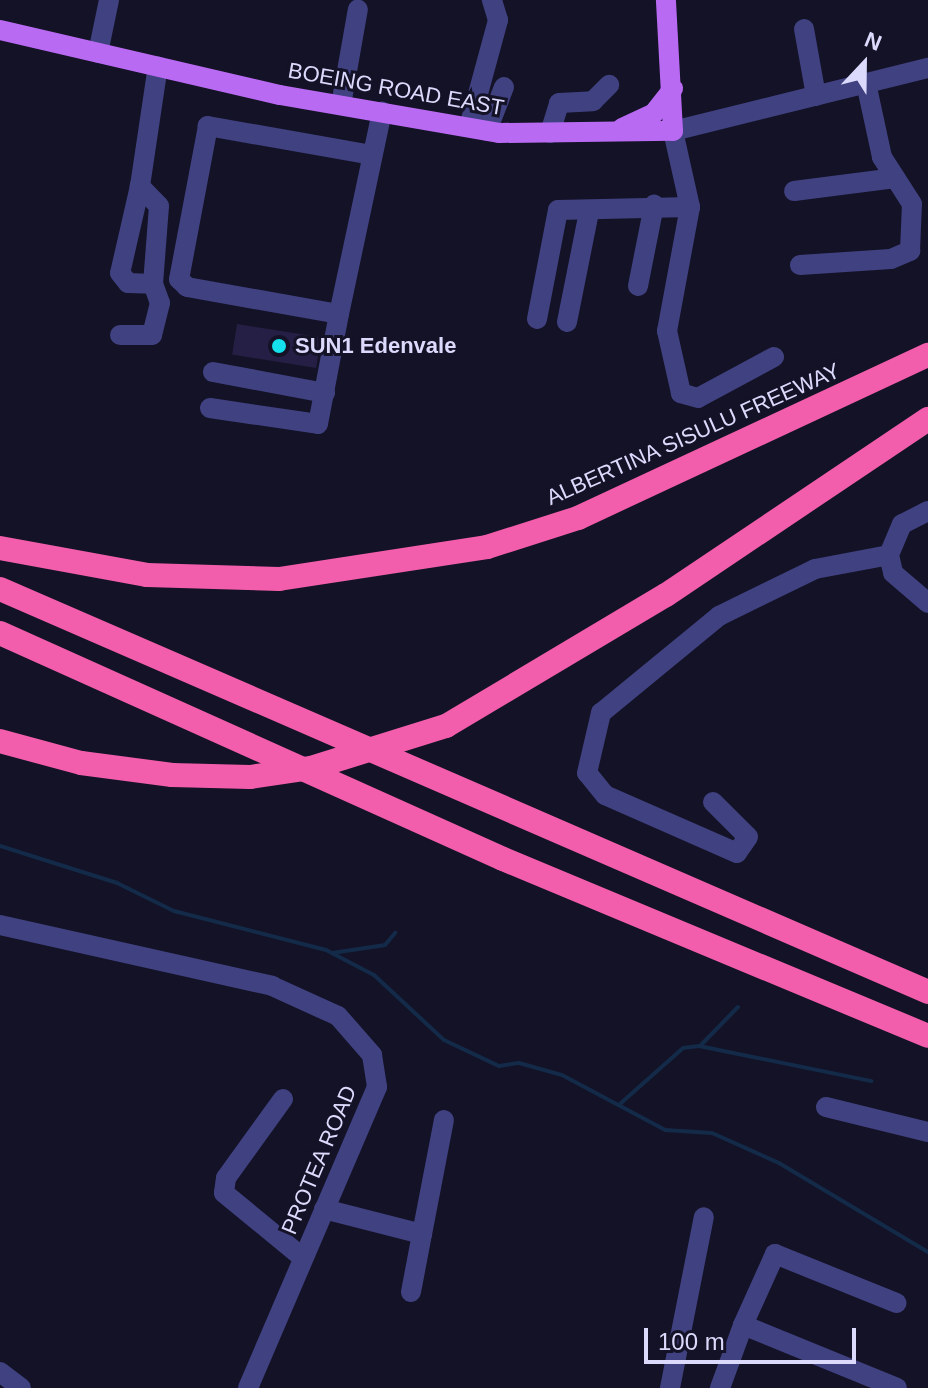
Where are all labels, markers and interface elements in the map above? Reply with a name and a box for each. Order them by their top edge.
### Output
north arrow [824,24,904,104]
text: N [861,27,885,56]
street label: BOEING ROAD EAST [286,57,506,121]
place label: SUN1 Edenvale [295,333,456,359]
marker: SUN1 Edenvale [270,337,288,355]
street label: ALBERTINA SISULU FREEWAY [542,357,844,511]
street label: PROTEA ROAD [276,1081,362,1239]
scale bar [648,1312,860,1362]
text: 100 m [658,1328,725,1355]

